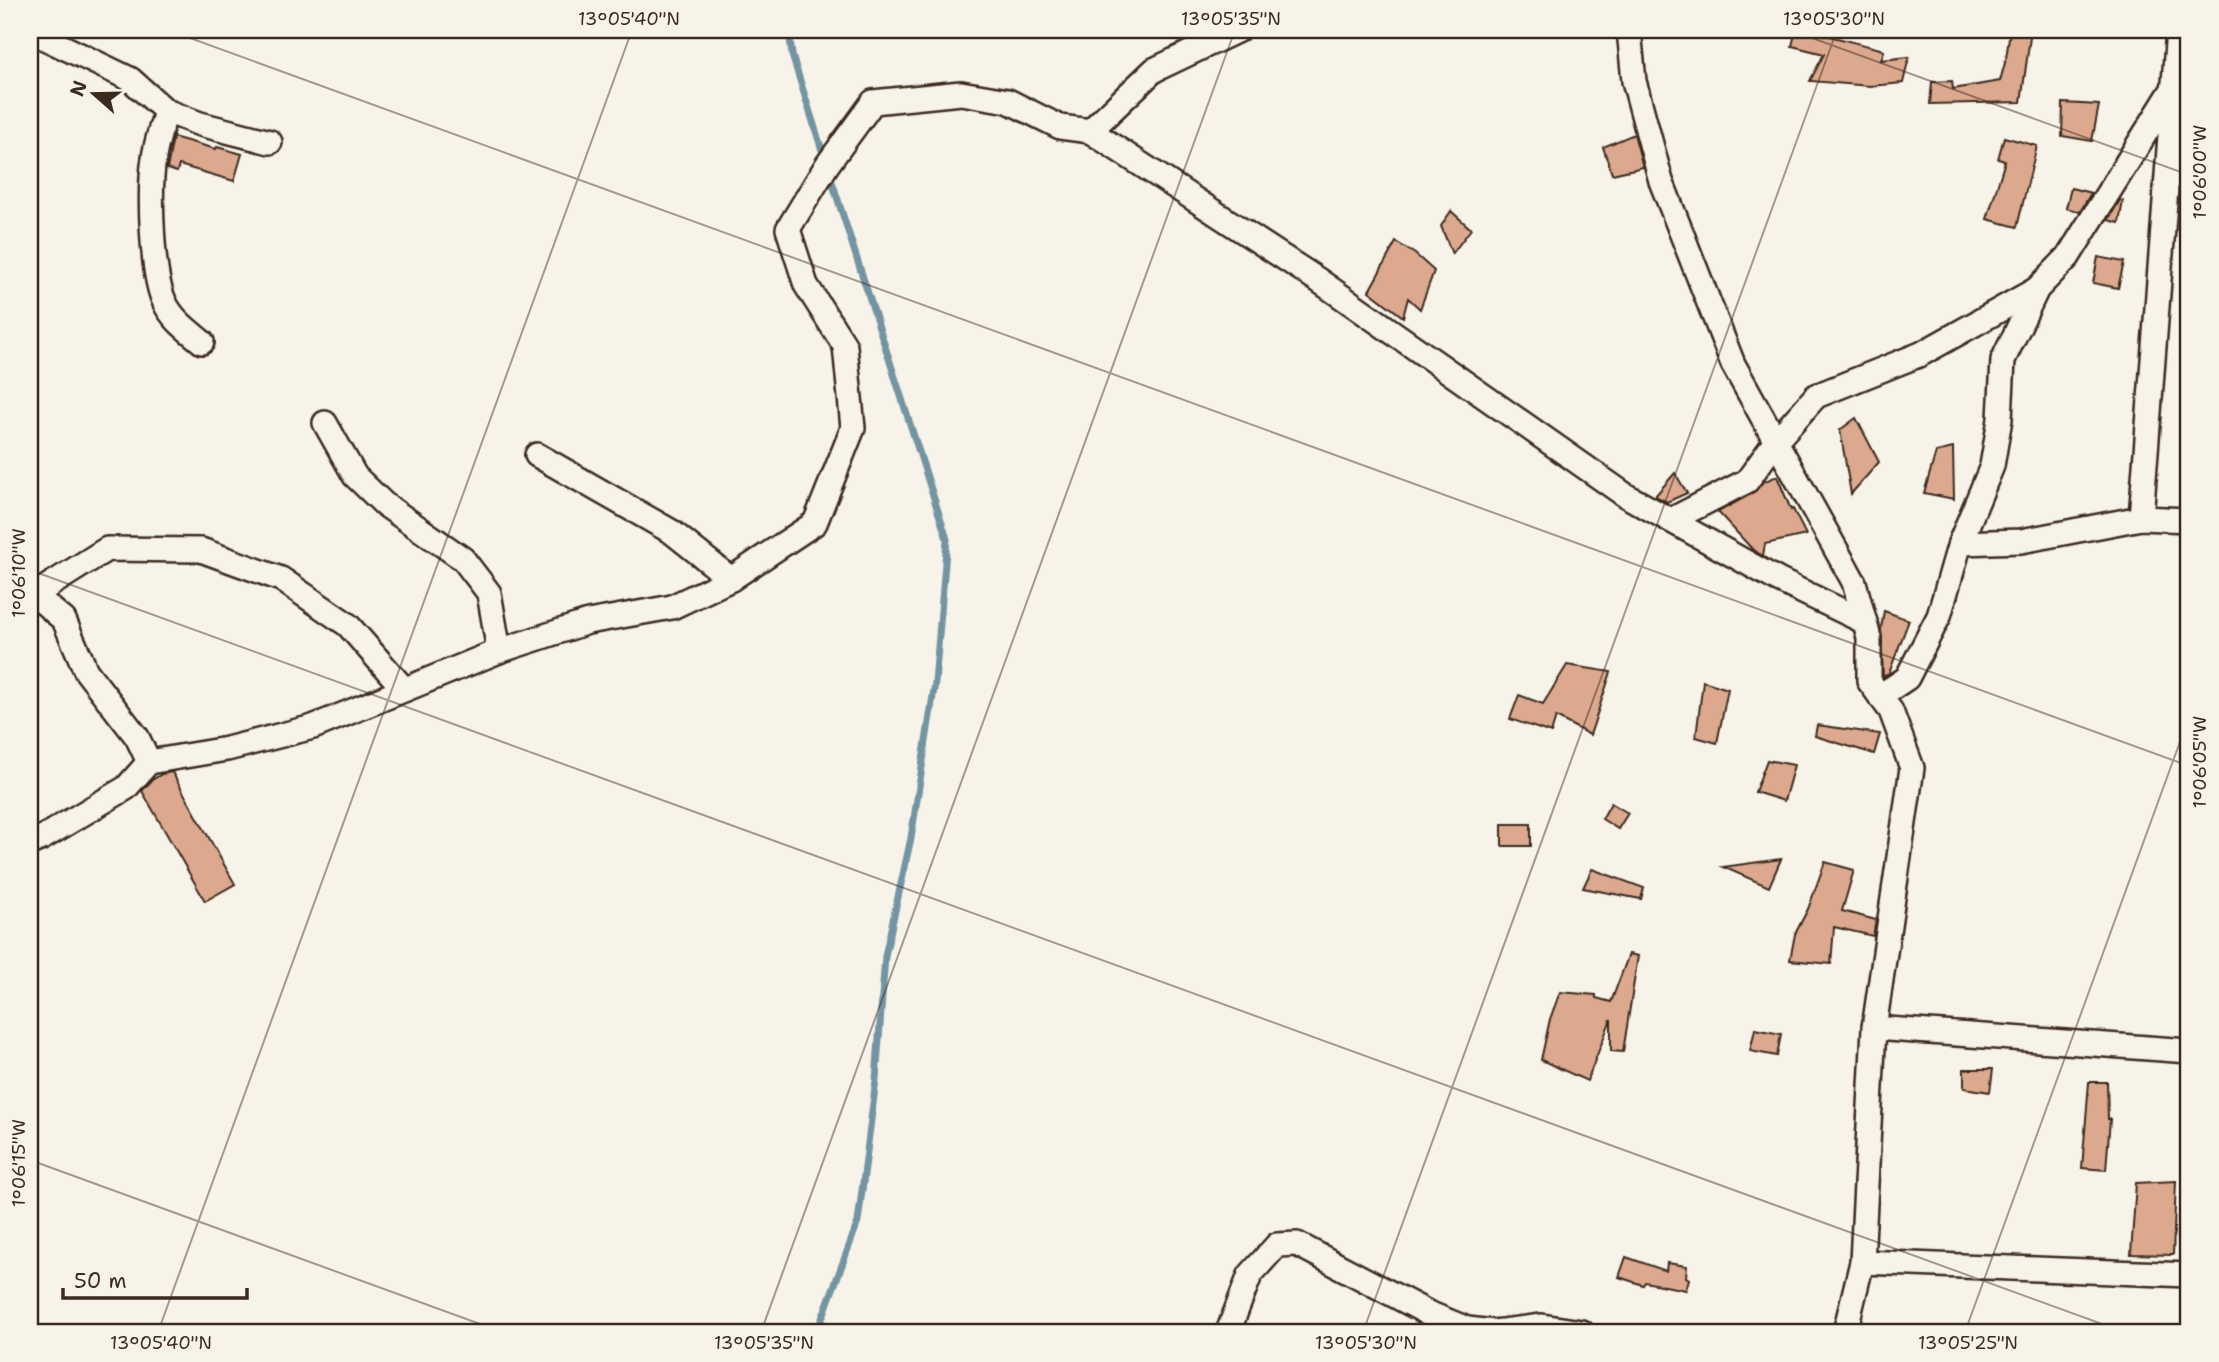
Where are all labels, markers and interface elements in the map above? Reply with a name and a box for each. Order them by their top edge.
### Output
text: 13°05'40"N [578,7,680,31]
text: 13°05'35"N [1181,7,1281,31]
text: 13°05'30"N [1783,7,1885,31]
north arrow [60,60,130,130]
text: N [64,77,93,100]
text: 1°06'00"W [2188,125,2212,219]
text: 1°06'10"W [7,528,31,618]
text: 1°06'05"W [2188,716,2212,808]
text: 1°06'15"W [7,1119,31,1207]
scale bar [63,1257,247,1301]
text: 50 m [74,1267,127,1295]
text: 13°05'40"N [110,1331,212,1355]
text: 13°05'35"N [714,1331,814,1355]
text: 13°05'30"N [1315,1331,1417,1355]
text: 13°05'25"N [1918,1331,2018,1355]

